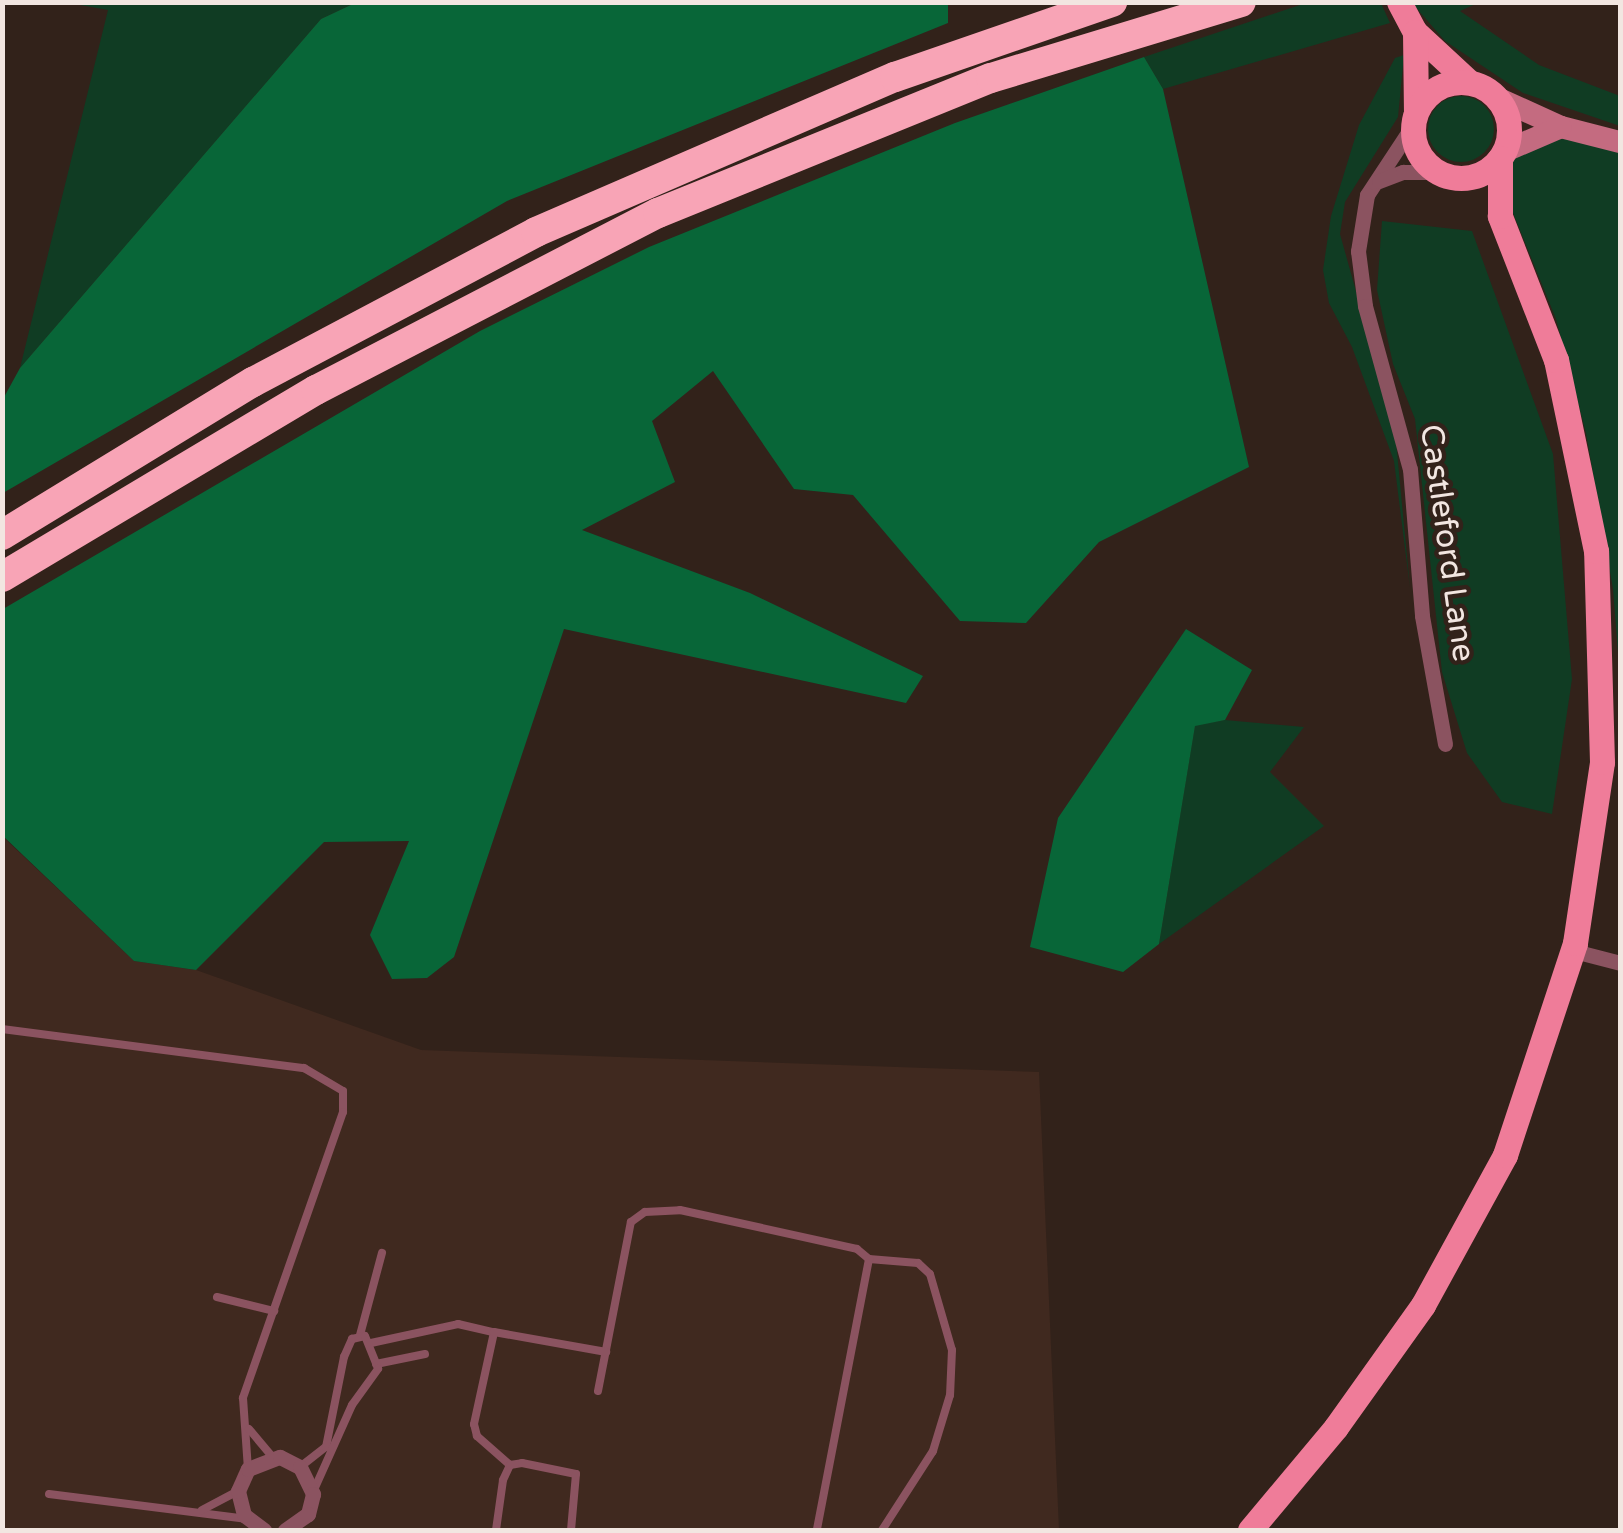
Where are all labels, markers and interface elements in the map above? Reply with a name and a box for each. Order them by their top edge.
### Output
street label: Castleford Lane [1411,422,1483,664]

